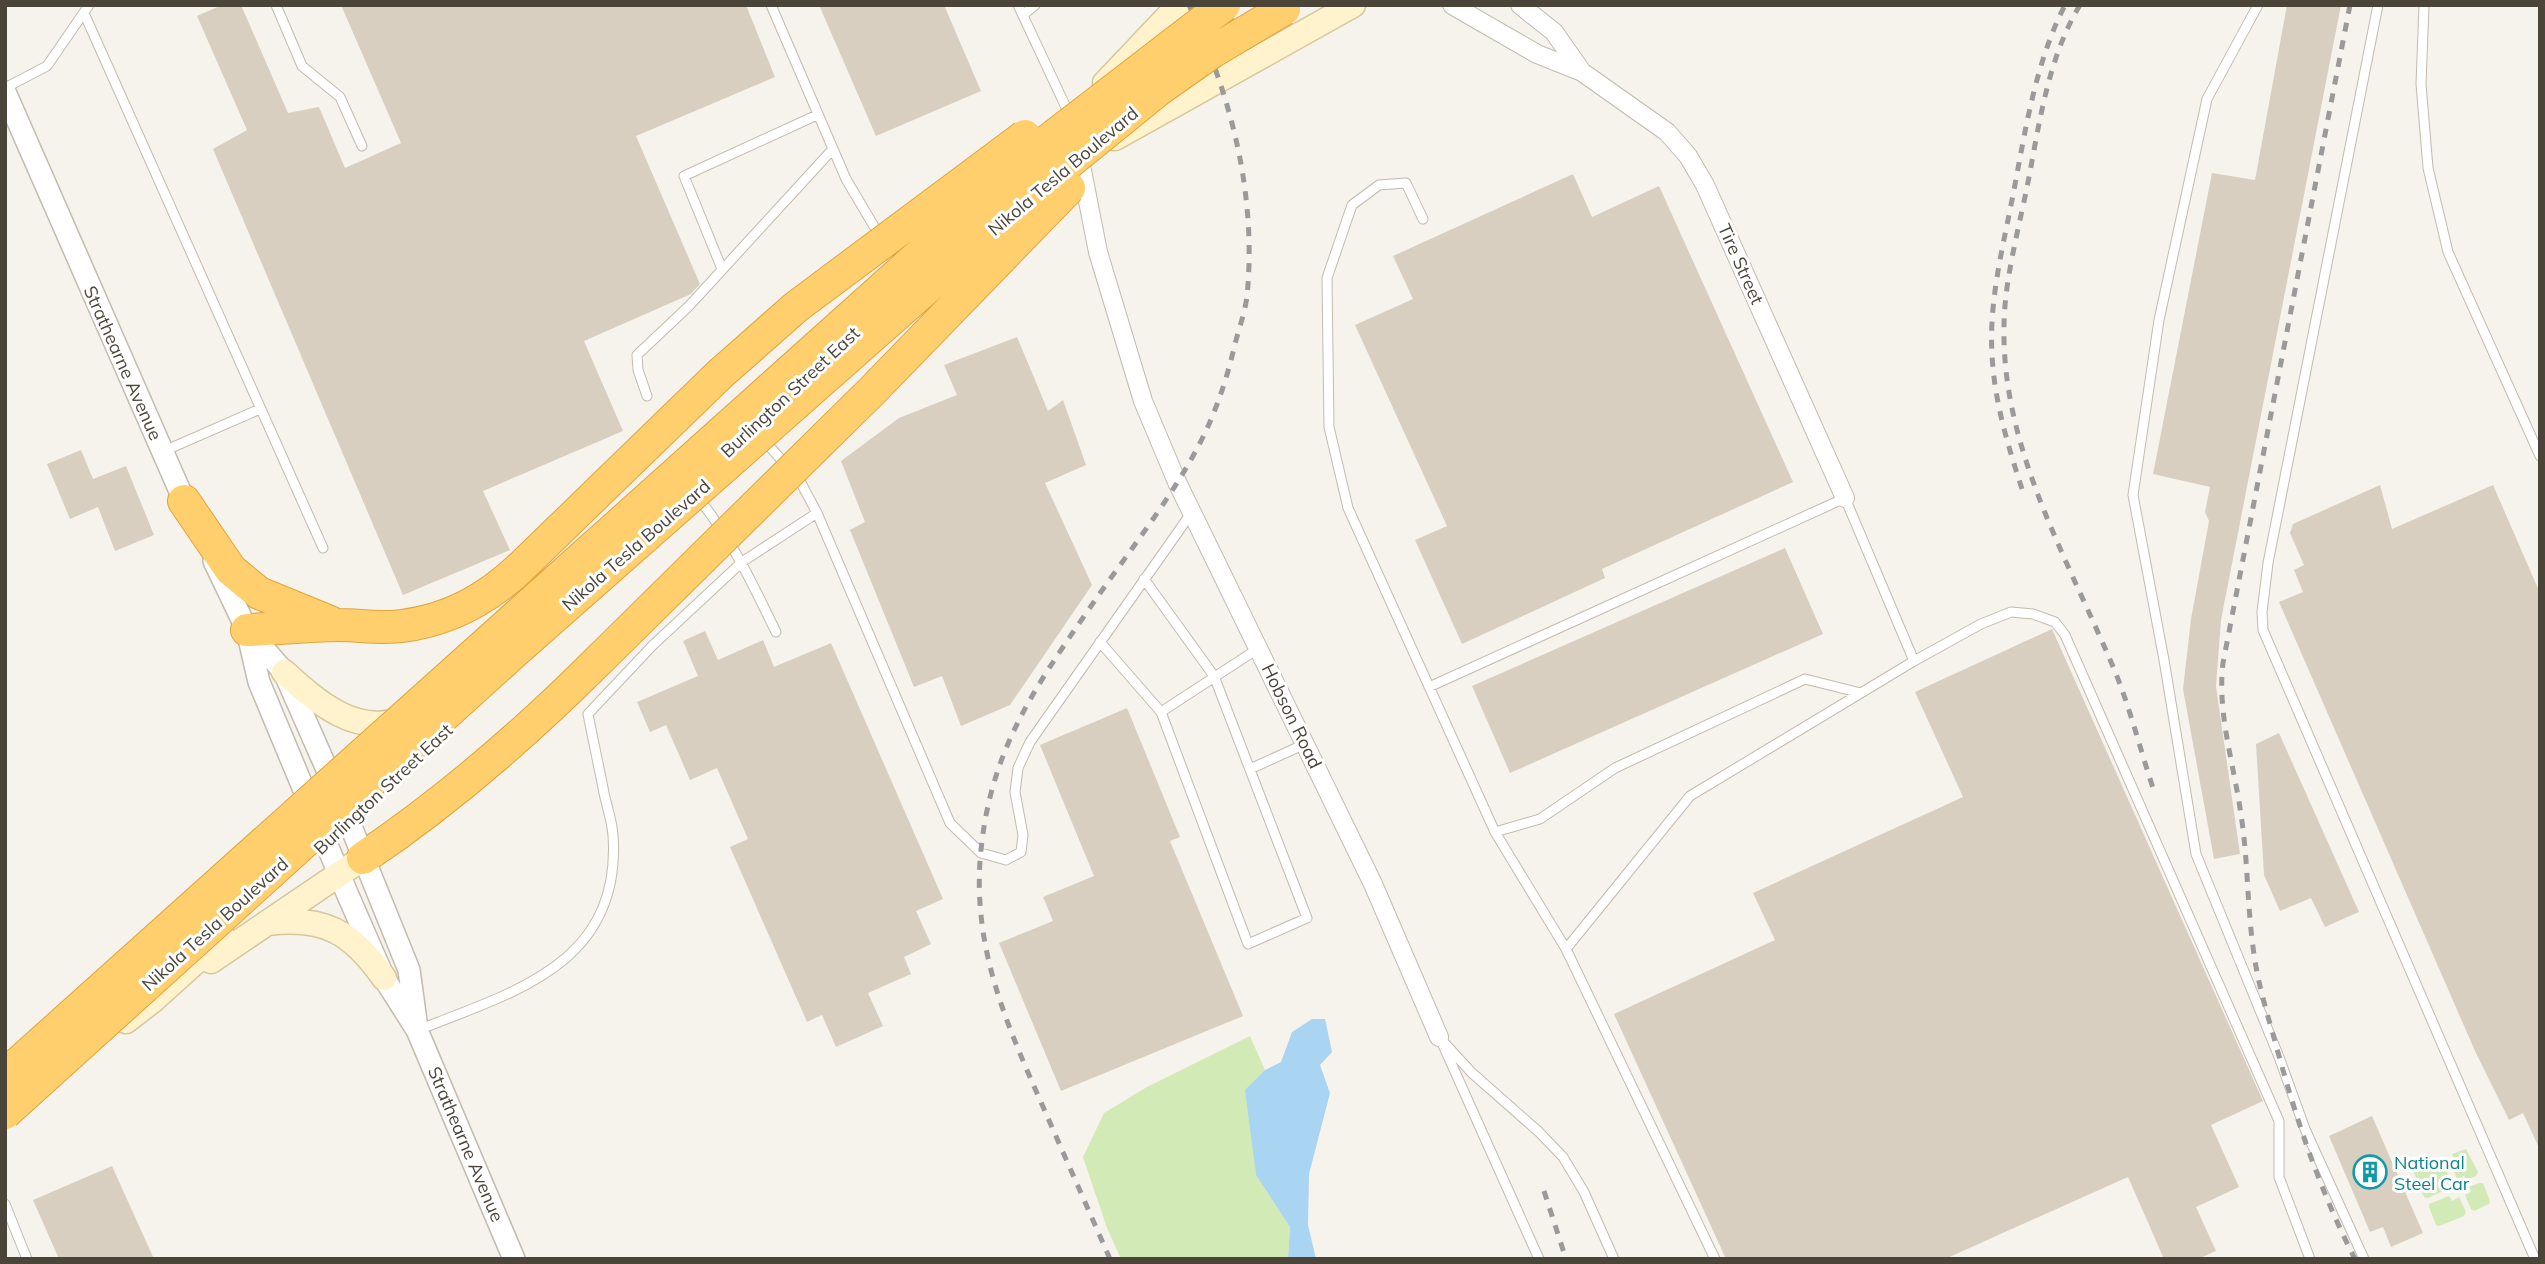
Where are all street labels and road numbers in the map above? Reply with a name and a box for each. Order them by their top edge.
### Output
street label: Nikola Tesla Boulevard [983,101,1143,241]
street label: Tire Street [1713,220,1769,308]
street label: Strathearne Avenue [79,282,167,444]
street label: Burlington Street East [716,322,864,462]
street label: Nikola Tesla Boulevard [557,474,715,616]
street label: Hobson Road [1257,660,1327,772]
street label: Burlington Street East [309,719,457,859]
street label: Nikola Tesla Boulevard [137,852,293,996]
street label: Strathearne Avenue [423,1063,509,1225]

